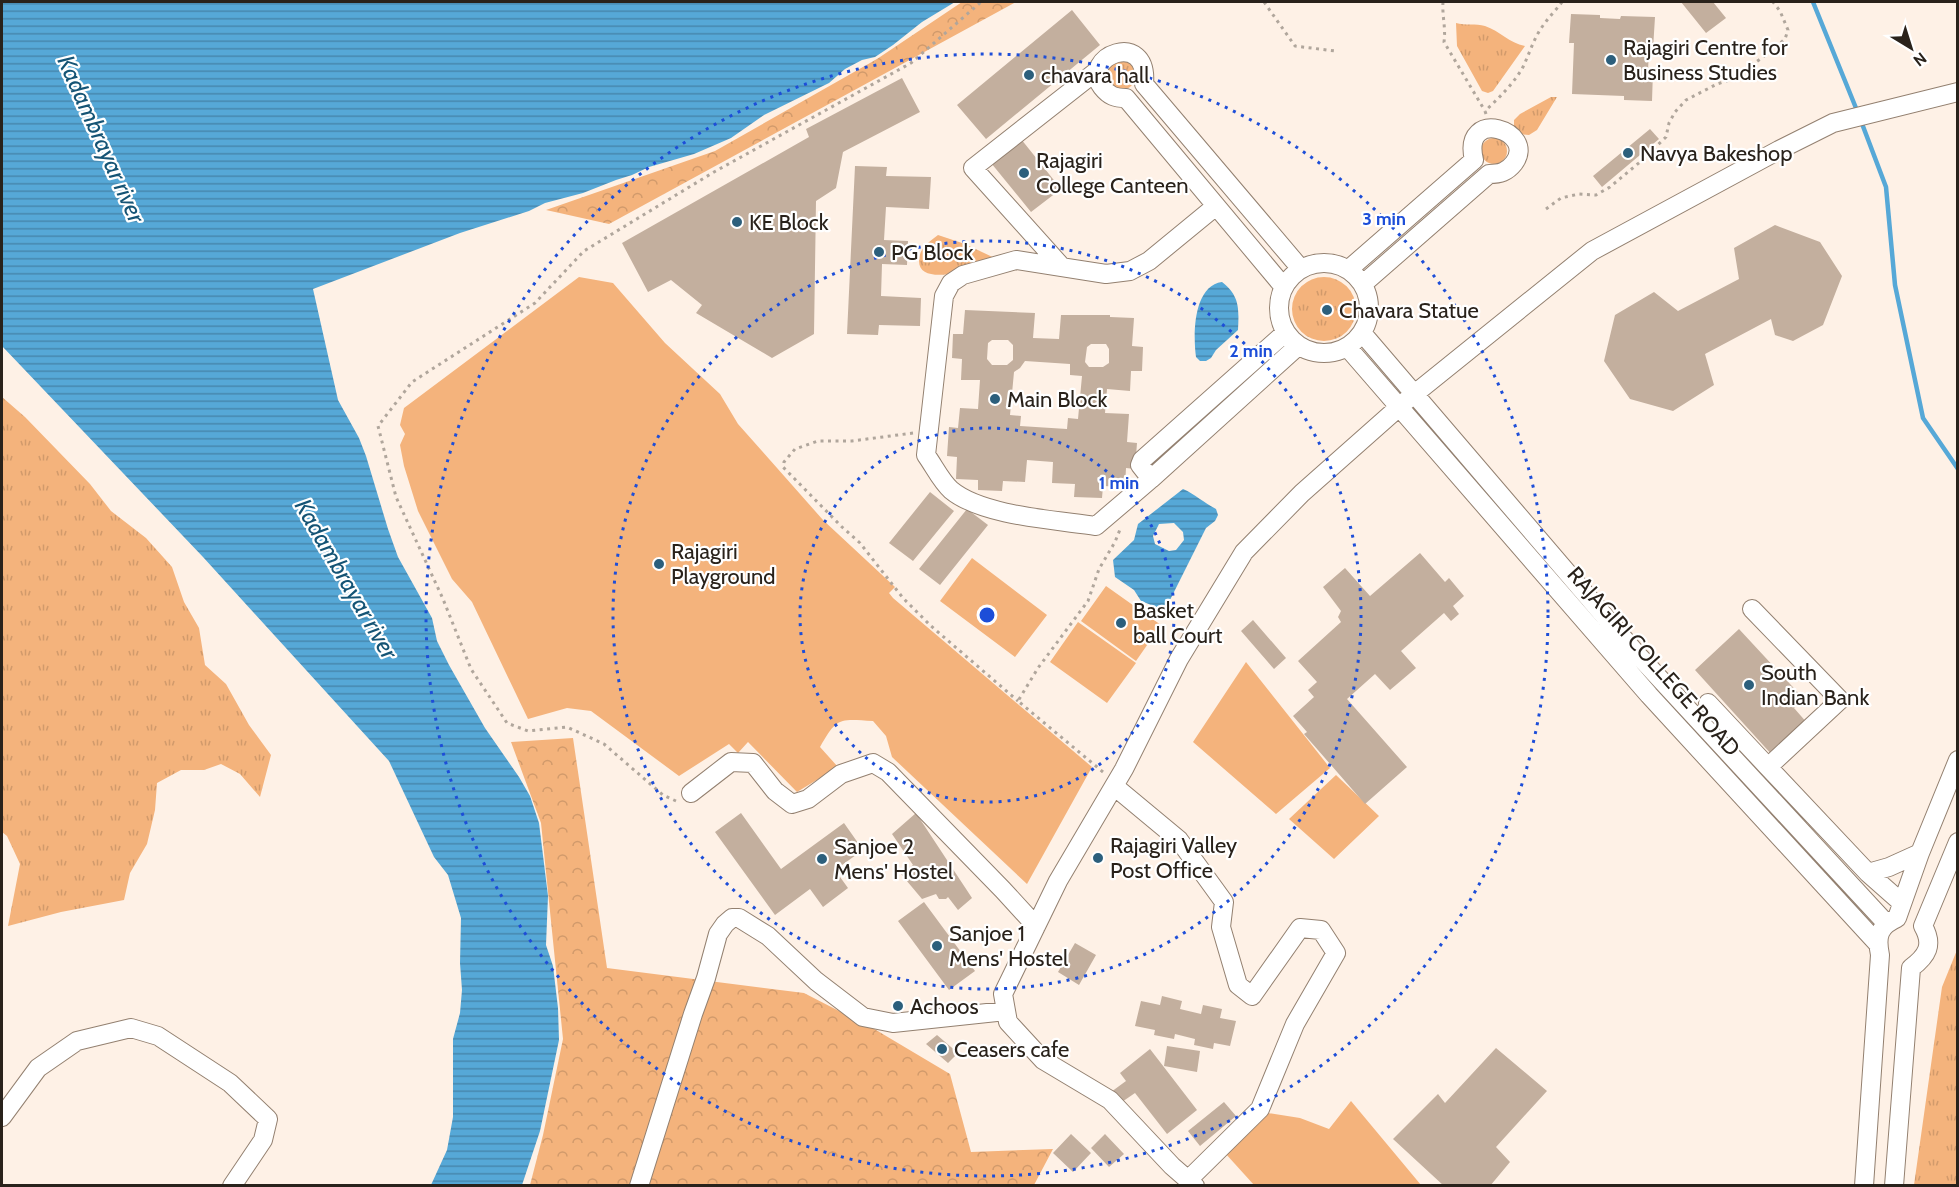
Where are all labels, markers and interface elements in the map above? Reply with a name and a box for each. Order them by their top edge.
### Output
north arrow [1881,18,1941,78]
place label: Rajagiri Centre for Business Studies [1623,34,1788,86]
text: N [1910,48,1930,70]
water label: Kadambrayar river [52,51,152,229]
marker: Rajagiri Centre for Business Studies [1604,53,1618,67]
place label: chavara hall [1041,62,1150,89]
marker: chavara hall [1022,68,1036,82]
place label: Navya Bakeshop [1640,140,1792,167]
marker: Navya Bakeshop [1621,146,1635,160]
place label: Rajagiri College Canteen [1036,147,1188,199]
marker: Rajagiri College Canteen [1017,166,1031,180]
text: 3 min [1362,208,1406,230]
place label: KE Block [749,209,829,236]
marker: KE Block [730,215,744,229]
place label: PG Block [891,239,973,266]
marker: PG Block [872,245,886,259]
place label: Chavara Statue [1339,297,1479,324]
marker: Chavara Statue [1320,303,1334,317]
text: 2 min [1229,340,1273,362]
place label: Main Block [1007,386,1107,413]
marker: Main Block [988,392,1002,406]
text: 1 min [1099,472,1139,494]
water label: Kadambrayar river [289,493,405,665]
place label: Rajagiri Playground [671,538,776,590]
marker: Rajagiri Playground [652,557,666,571]
street label: RAJAGIRI COLLEGE ROAD [1561,561,1746,762]
place label: Basket ball Court [1133,597,1223,649]
centre of rings [977,605,997,625]
marker: Basket ball Court [1114,616,1128,630]
place label: South Indian Bank [1761,659,1869,711]
marker: South Indian Bank [1742,678,1756,692]
place label: Rajagiri Valley Post Office [1110,832,1237,884]
place label: Sanjoe 2 Mens' Hostel [834,833,954,885]
marker: Rajagiri Valley Post Office [1091,851,1105,865]
marker: Sanjoe 2 Mens' Hostel [815,852,829,866]
place label: Sanjoe 1 Mens' Hostel [949,920,1069,972]
marker: Sanjoe 1 Mens' Hostel [930,939,944,953]
place label: Achoos [910,993,979,1020]
marker: Achoos [891,999,905,1013]
place label: Ceasers cafe [954,1036,1069,1063]
marker: Ceasers cafe [935,1042,949,1056]

